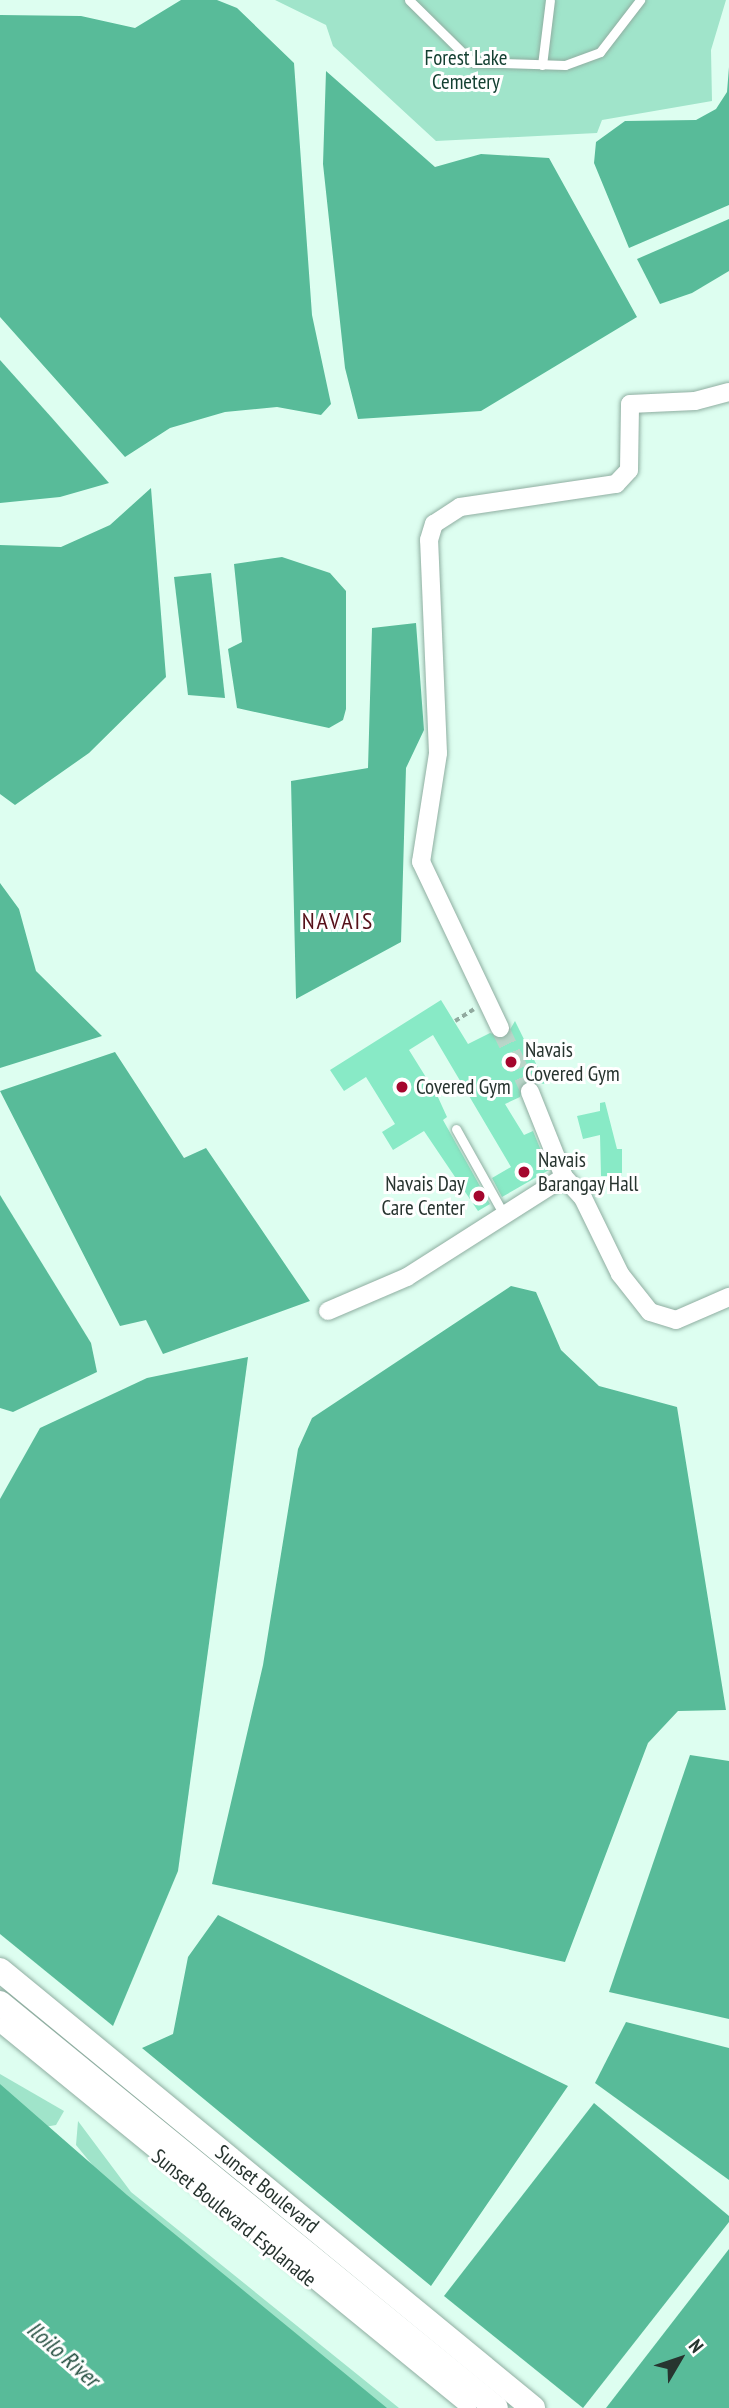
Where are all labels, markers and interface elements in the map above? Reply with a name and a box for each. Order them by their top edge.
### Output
park label: Forest Lake Cemetery [425,45,507,95]
district label: NAVAIS [302,907,374,935]
place label: Navais Covered Gym [525,1037,620,1087]
marker: Navais Covered Gym [503,1054,519,1070]
place label: Covered Gym [416,1074,511,1100]
marker: Covered Gym [394,1079,410,1095]
place label: Navais Barangay Hall [538,1147,639,1197]
marker: Navais Barangay Hall [516,1164,532,1180]
place label: Navais Day Care Center [381,1171,465,1221]
marker: Navais Day Care Center [471,1188,487,1204]
street label: Sunset Boulevard [210,2140,324,2238]
street label: Sunset Boulevard Esplanade [147,2144,321,2292]
water label: Iloilo River [21,2315,105,2393]
north arrow [645,2324,715,2394]
text: N [684,2334,709,2357]

